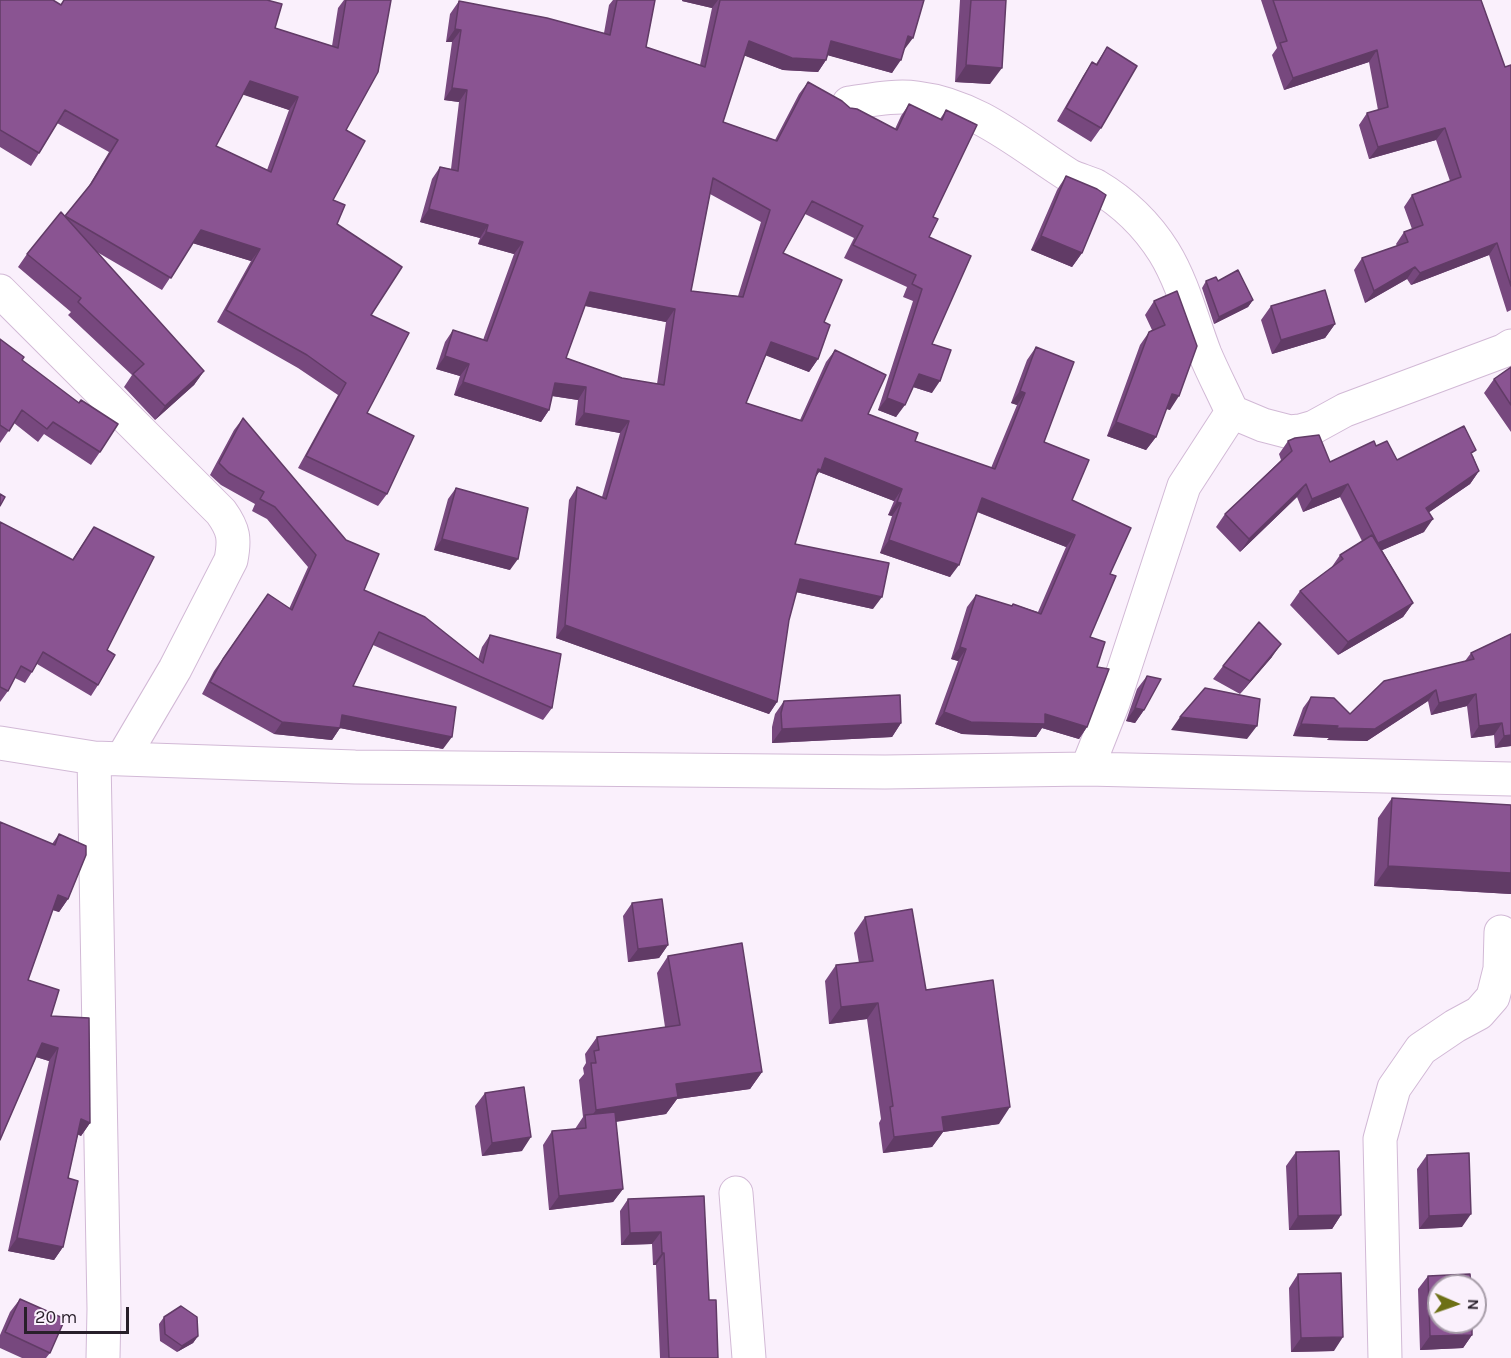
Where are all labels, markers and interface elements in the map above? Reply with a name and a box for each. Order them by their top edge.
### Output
north arrow [1427,1274,1487,1334]
scale bar [27,1295,132,1333]
text: N [1464,1298,1483,1311]
text: 20 m [35,1306,77,1328]

